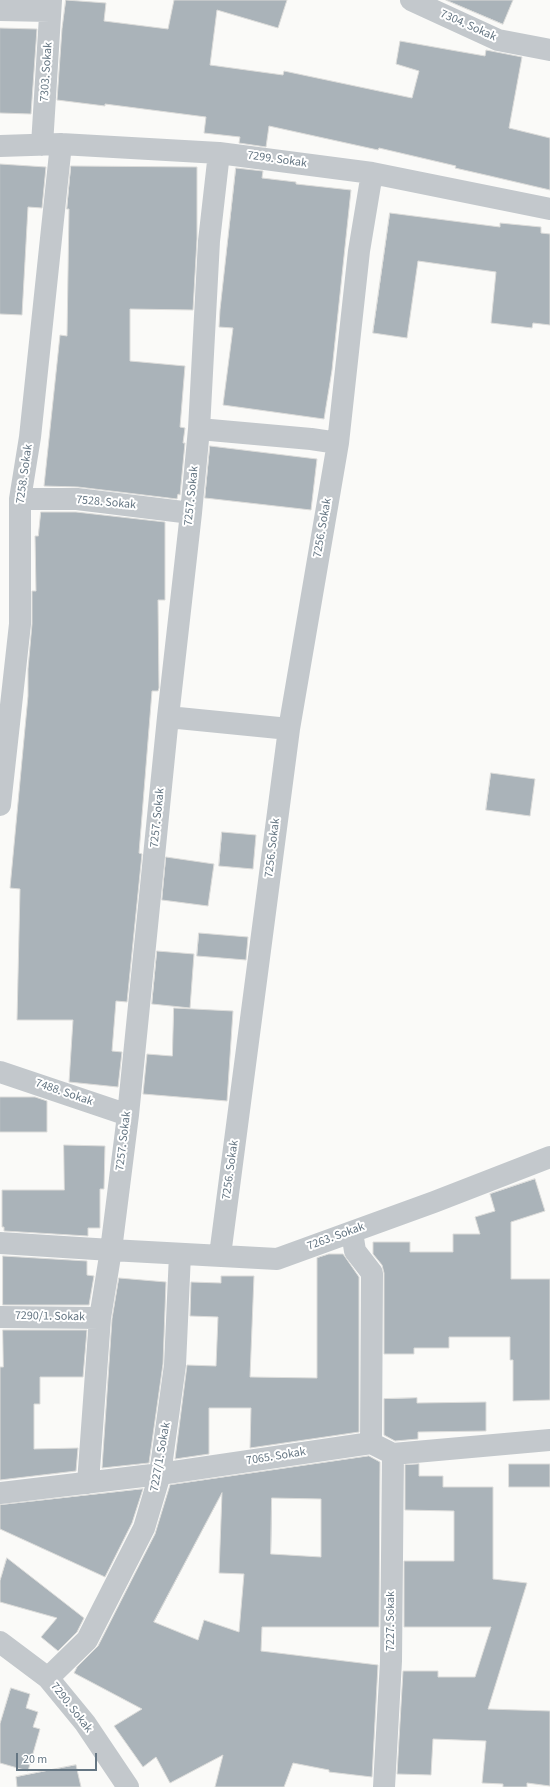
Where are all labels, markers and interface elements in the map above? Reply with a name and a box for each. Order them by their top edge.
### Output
street label: 7304. Sokak [438,7,498,45]
street label: 7303. Sokak [38,42,56,102]
street label: 7299. Sokak [246,149,308,171]
street label: 7258. Sokak [14,443,36,505]
street label: 7257. Sokak [182,465,202,527]
street label: 7528. Sokak [76,493,136,513]
street label: 7256. Sokak [311,497,335,559]
street label: 7257. Sokak [148,787,168,849]
street label: 7256. Sokak [262,817,284,879]
street label: 7488. Sokak [33,1076,95,1110]
street label: 7257. Sokak [113,1110,135,1172]
street label: 7256. Sokak [220,1139,242,1201]
street label: 7263. Sokak [305,1220,367,1254]
street label: 7290/1. Sokak [15,1309,85,1325]
street label: 7227/1. Sokak [148,1421,174,1493]
street label: 7065. Sokak [245,1445,307,1469]
street label: 7227. Sokak [384,1591,398,1651]
street label: 7290. Sokak [47,1680,95,1736]
scale bar [18,1745,99,1771]
text: 20 m [23,1751,47,1768]

